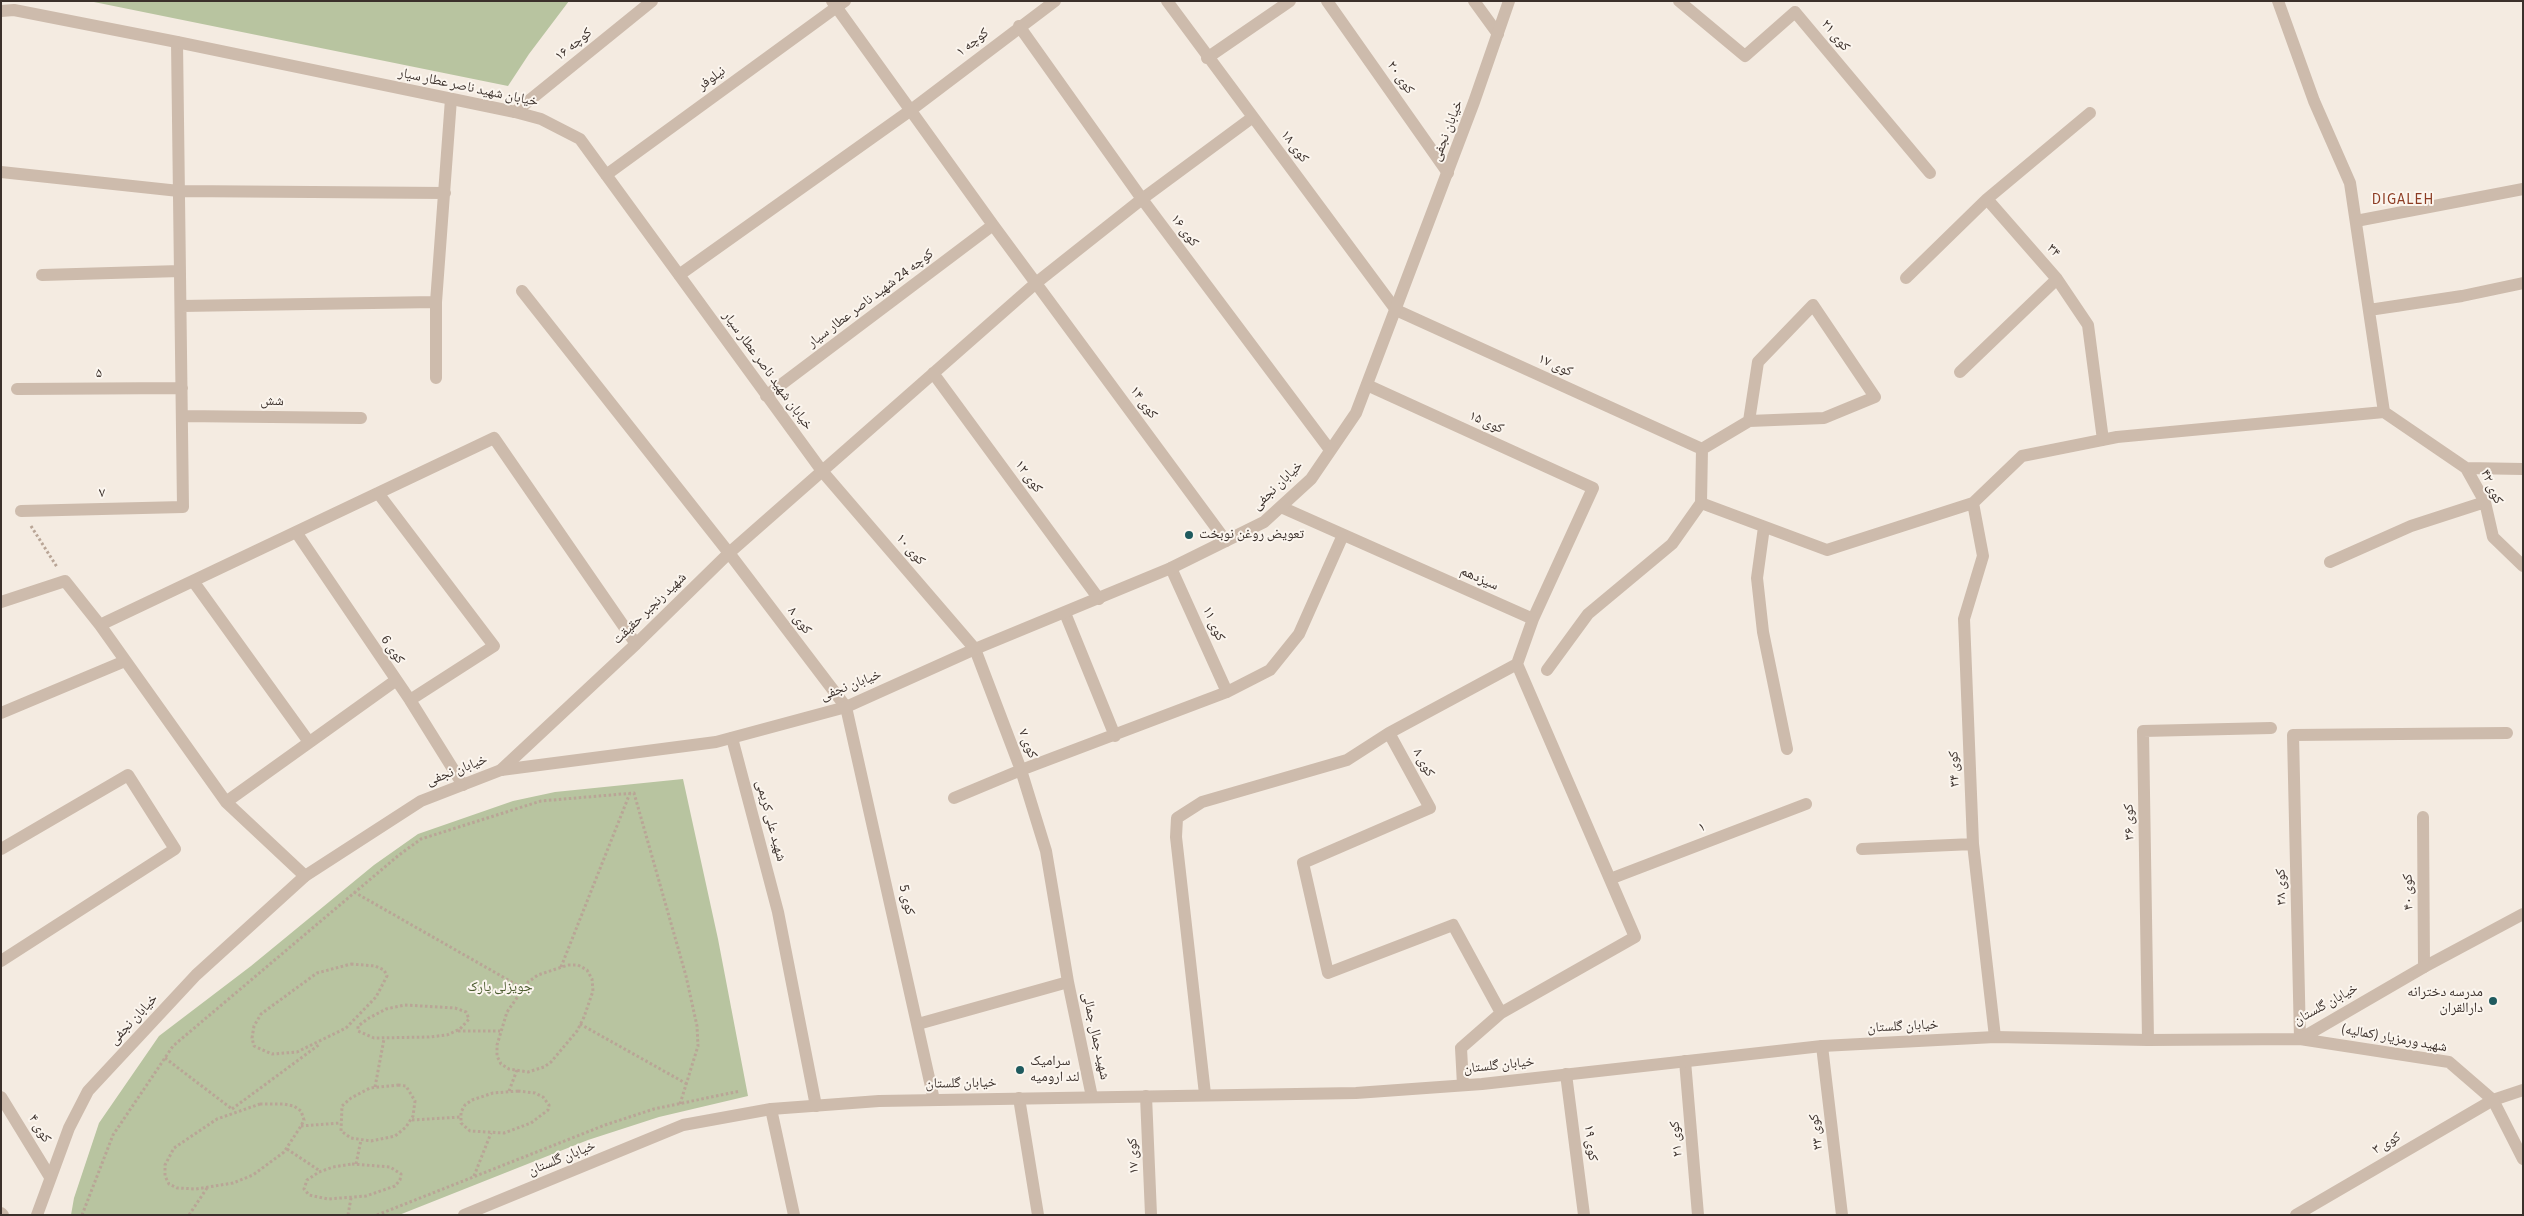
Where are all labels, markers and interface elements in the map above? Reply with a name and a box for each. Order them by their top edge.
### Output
street label: کوی ۲۱ [1817,17,1853,55]
street label: کوچه ۱۶ [552,25,596,65]
street label: کوچه ۱ [953,25,993,61]
street label: کوی ۲۰ [1383,58,1417,98]
street label: نیلوفر [695,63,729,95]
street label: خیابان شهید ناصر عطار سیار [397,65,539,111]
street label: خیابان نجفی [1429,98,1467,164]
street label: کوی ۱۸ [1276,127,1312,167]
district label: DIGALEH [2371,192,2435,210]
street label: کوی ۱۶ [1166,211,1202,251]
street label: ۳۴ [2043,241,2063,261]
street label: کوچه 24 شهید ناصر عطار سیار [805,246,937,352]
street label: خیابان شهید ناصر عطار سیار [718,308,816,434]
street label: کوی ۱۷ [1535,351,1575,381]
street label: ۵ [96,366,102,382]
street label: کوی ۱۴ [1126,383,1160,423]
street label: شش [260,393,284,411]
street label: کوی ۱۵ [1466,408,1506,438]
street label: کوی ۱۲ [1011,457,1045,497]
street label: خیابان نجفی [1249,458,1307,514]
street label: کوی ۴۲ [2476,467,2506,507]
street label: ۷ [99,486,105,502]
place label: تعویض روغن نوبخت [1199,527,1304,543]
marker: تعویض روغن نوبخت [1183,529,1195,541]
street label: کوی ۱۰ [892,531,928,569]
street label: سیزدهم [1457,563,1501,595]
street label: شهید رنجبر حقیقت [610,569,690,649]
street label: کوی ۸ [783,604,815,638]
street label: کوی ۱۱ [1198,604,1228,644]
street label: کوی 6 [376,633,408,667]
street label: خیابان نجفی [818,667,884,705]
street label: کوی ۷ [1014,727,1040,761]
street label: کوی ۸ [1409,746,1437,780]
street label: کوی ۳۴ [1946,751,1964,787]
street label: خیابان نجفی [424,752,490,790]
street label: شهید علی کریمی [751,778,789,864]
street label: کوی ۳۶ [2121,804,2139,840]
street label: ۱ [1696,819,1708,837]
street label: کوی ۳۸ [2273,869,2291,905]
street label: کوی ۴۰ [2400,874,2418,910]
street label: کوی 5 [894,883,918,917]
park label: جویزلی پارک [467,980,533,996]
street label: خیابان گلستان [2291,980,2361,1030]
place label: مدرسه دخترانه دارالقران [2407,985,2483,1018]
street label: خیابان نجفی [106,991,162,1049]
street label: شهید جمال جمالی [1078,991,1112,1081]
marker: مدرسه دخترانه دارالقران [2487,995,2499,1007]
street label: خیابان گلستان [1867,1017,1939,1037]
street label: شهید ورمزیار (کمالیه) [2340,1021,2448,1057]
place label: سرامیک لند ارومیه [1030,1054,1080,1086]
street label: خیابان گلستان [1463,1054,1535,1078]
marker: سرامیک لند ارومیه [1014,1064,1026,1076]
street label: خیابان گلستان [925,1075,997,1093]
street label: کوی ۴ [24,1112,54,1146]
street label: کوی ۲۳ [1806,1113,1828,1151]
street label: کوی ۲۱ [1667,1120,1687,1158]
street label: کوی ۱۹ [1579,1124,1601,1162]
street label: کوی ۳ [2370,1129,2404,1159]
street label: کوی ۱۷ [1125,1137,1143,1175]
street label: خیابان گلستان [526,1138,598,1180]

